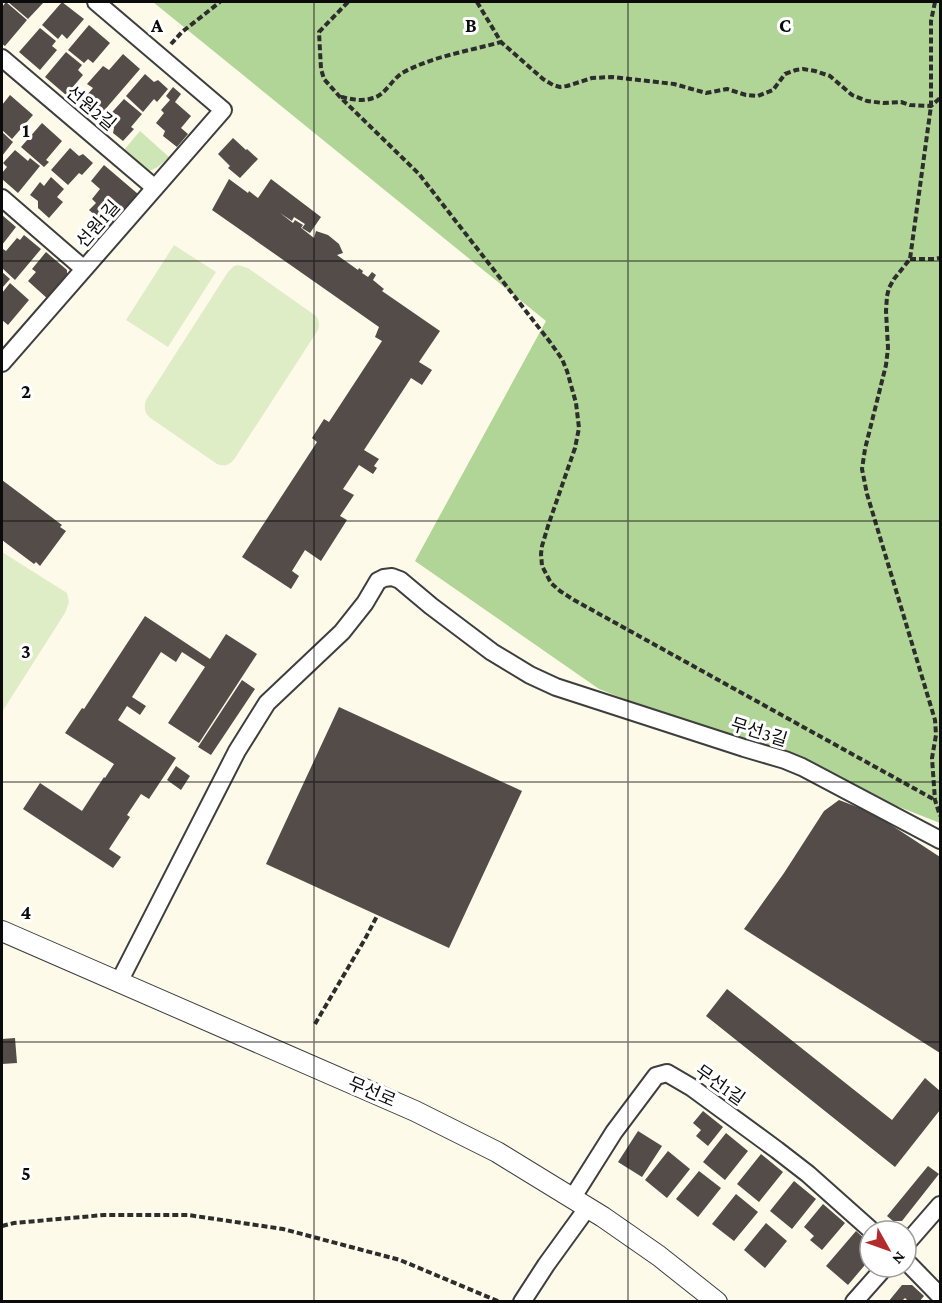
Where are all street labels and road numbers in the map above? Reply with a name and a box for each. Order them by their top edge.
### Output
street label: 선원2길 [62,82,120,134]
street label: 선원1길 [72,196,124,252]
street label: 무선3길 [728,714,790,750]
street label: 무선1길 [691,1061,749,1109]
street label: 무선로 [345,1073,399,1111]

